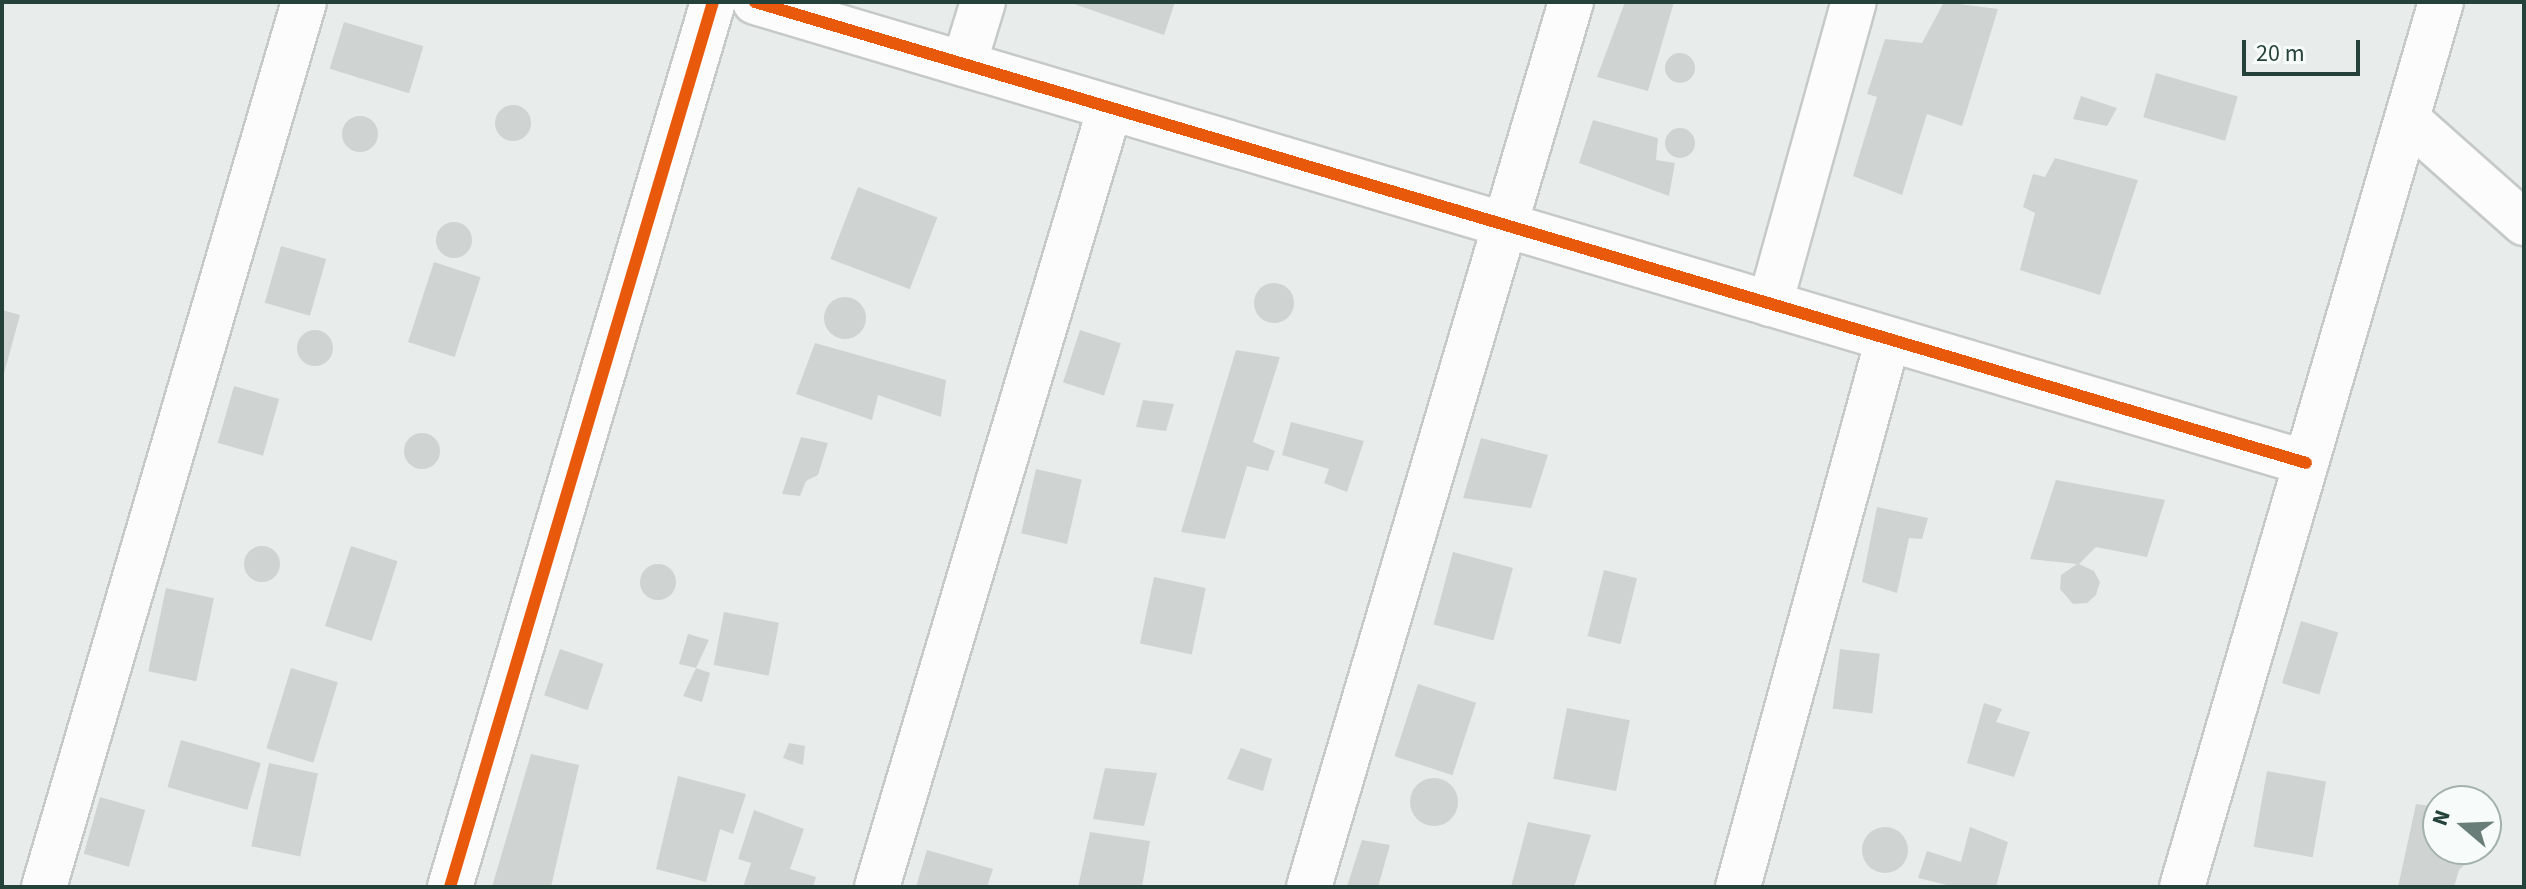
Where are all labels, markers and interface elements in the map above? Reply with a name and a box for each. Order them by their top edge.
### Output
scale bar [2246,24,2364,74]
text: 20 m [2256,36,2305,71]
north arrow [2422,785,2502,865]
text: N [2424,806,2459,830]

